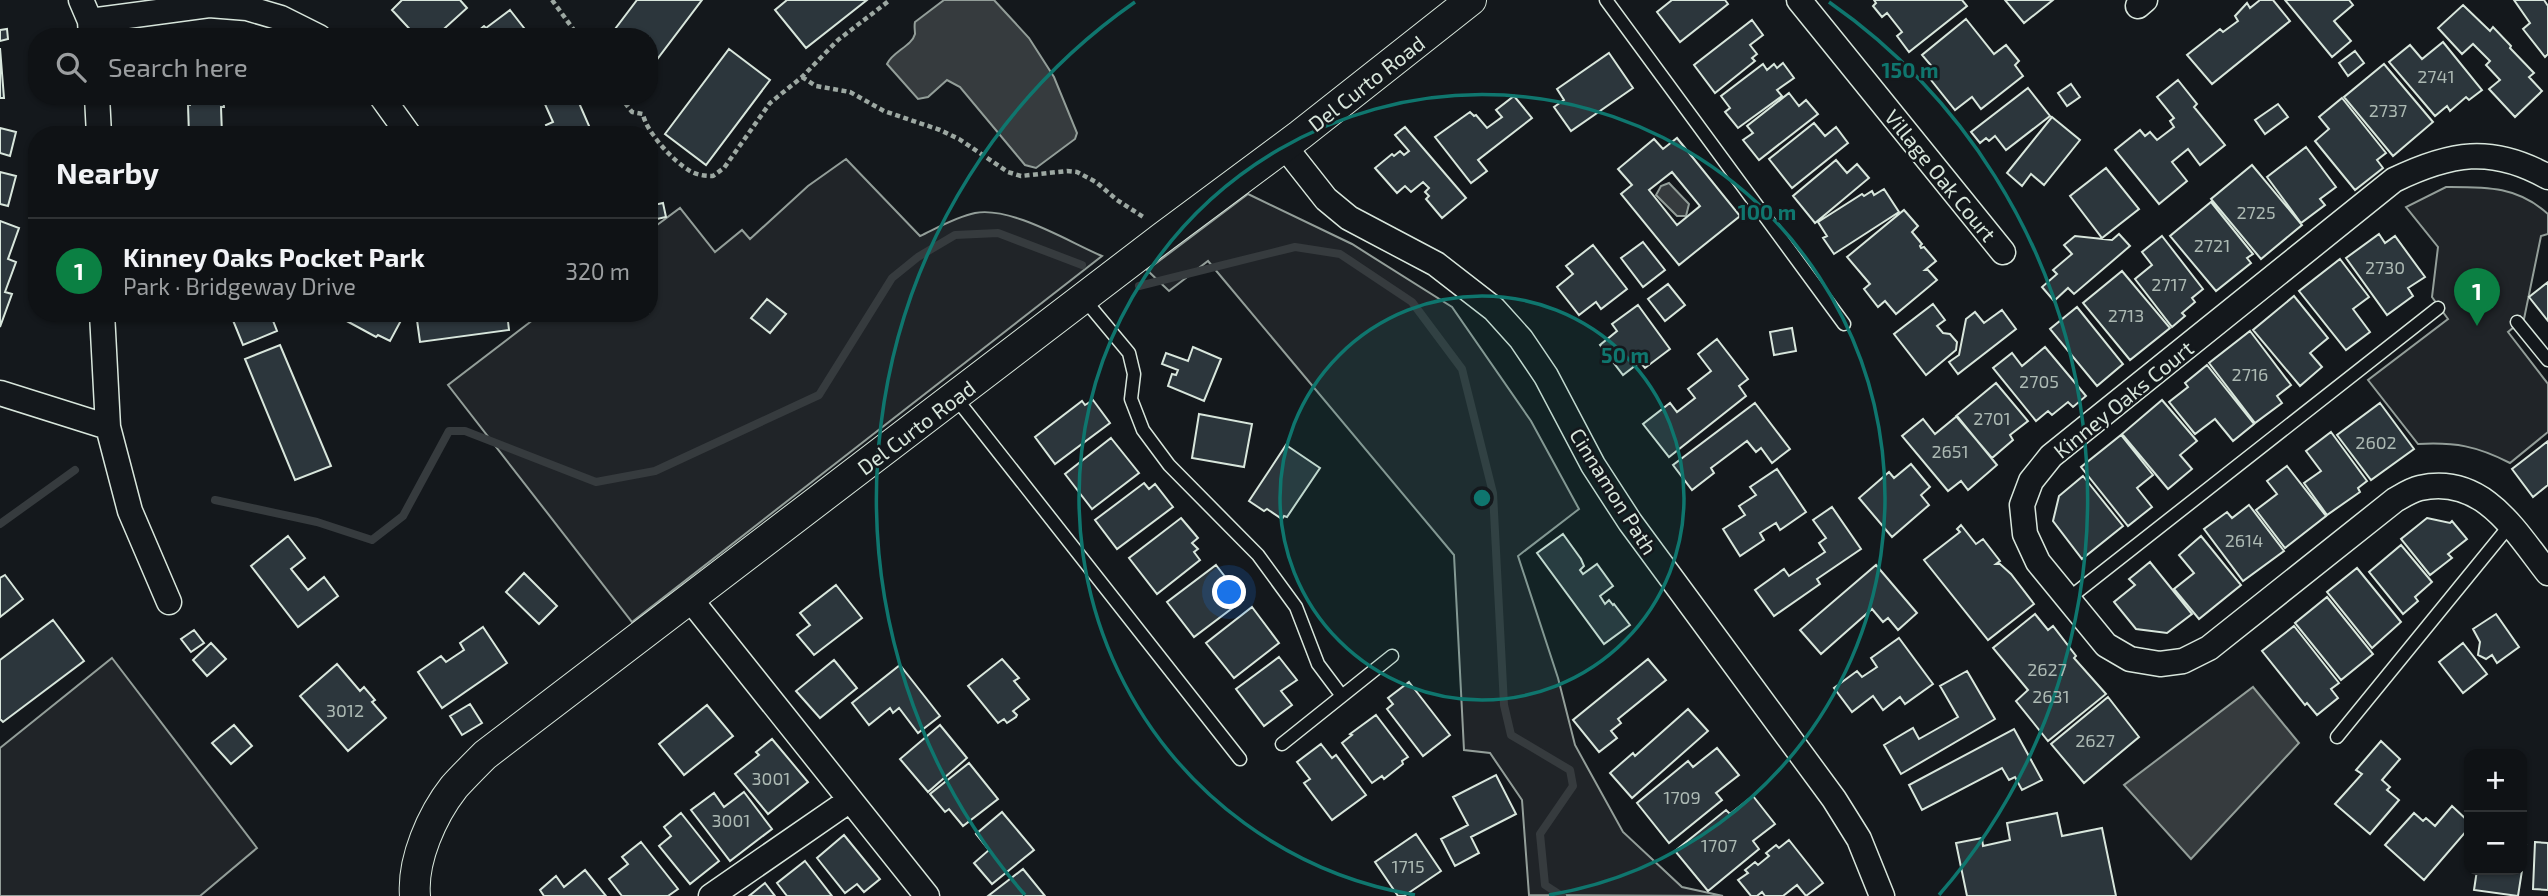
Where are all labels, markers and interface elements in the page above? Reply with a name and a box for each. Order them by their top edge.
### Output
search box [28,28,658,105]
street label: Del Curto Road [1303,30,1429,136]
icon: search [52,48,90,86]
text: Search here [108,51,248,82]
text: 150 m [1882,57,1938,82]
house number: 2741 [2417,65,2455,87]
house number: 2737 [2369,99,2407,121]
street label: Village Oak Court [1880,104,2002,246]
text: Nearby [56,154,159,190]
text: 100 m [1738,199,1796,224]
house number: 2725 [2236,201,2276,223]
house number: 2721 [2194,234,2230,256]
text: Kinney Oaks Pocket Park [123,241,425,272]
house number: 2730 [2365,256,2405,278]
text: 1 [74,257,84,285]
text: 320 m [565,257,630,285]
pin: 1 [2454,268,2500,326]
text: Park · Bridgeway Drive [123,272,356,300]
house number: 2717 [2151,273,2187,295]
house number: 2713 [2108,304,2144,326]
street label: Kinney Oaks Court [2048,335,2198,463]
text: 50 m [1601,342,1649,367]
house number: 2716 [2232,363,2268,385]
house number: 2705 [2019,370,2059,392]
street label: Del Curto Road [852,375,980,479]
house number: 2701 [1973,407,2011,429]
street label: Cinnamon Path [1565,423,1663,559]
house number: 2602 [2355,431,2397,453]
house number: 2651 [1931,440,1969,462]
centre of rings [1470,486,1494,510]
house number: 2614 [2225,529,2263,551]
your location [1212,575,1246,609]
house number: 2627 [2027,658,2067,680]
house number: 2631 [2032,685,2070,707]
house number: 3012 [326,699,364,721]
house number: 2627 [2075,729,2115,751]
map controls [2464,749,2527,875]
button: + [2464,749,2527,812]
house number: 3001 [752,767,790,789]
house number: 1709 [1663,786,1701,808]
house number: 3001 [712,809,750,831]
button: − [2464,812,2527,875]
house number: 1707 [1701,834,1737,856]
house number: 1715 [1391,855,1425,877]

